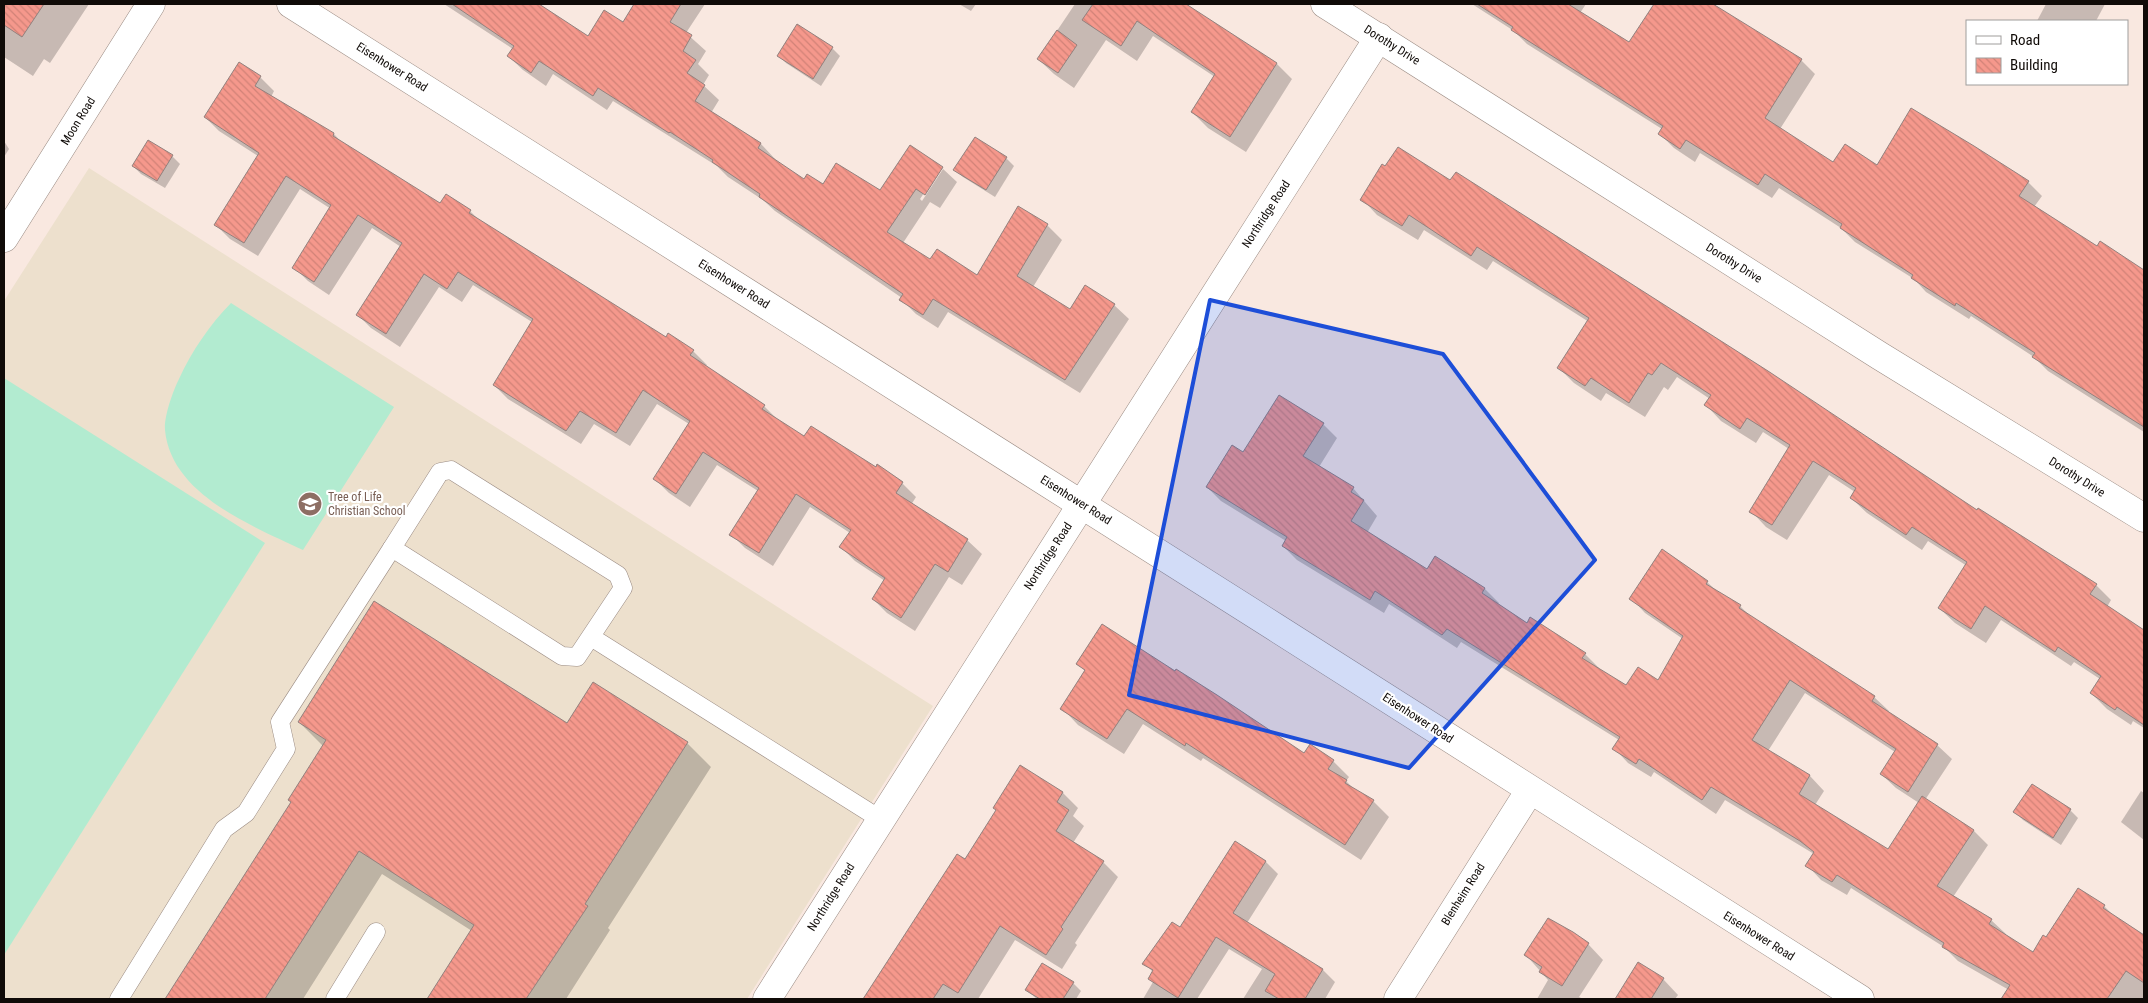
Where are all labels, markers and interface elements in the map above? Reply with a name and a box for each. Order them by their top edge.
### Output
legend [1966,20,2128,85]
street label: Dorothy Drive [1361,22,1423,68]
text: Road [2010,31,2040,49]
street label: Eisenhower Road [354,40,430,95]
text: Building [2010,56,2058,74]
street label: Moon Road [58,94,98,148]
street label: Northridge Road [1239,178,1293,250]
street label: Dorothy Drive [1703,240,1765,286]
street label: Eisenhower Road [696,257,772,312]
street label: Dorothy Drive [2046,454,2108,500]
street label: Eisenhower Road [1038,473,1114,528]
place label: Tree of Life Christian School [328,490,405,518]
school or university icon: Tree of Life Christian School [297,491,323,517]
street label: Northridge Road [1021,520,1075,592]
street label: Eisenhower Road [1380,690,1456,746]
street label: Northridge Road [805,860,857,934]
street label: Blenheim Road [1438,860,1488,928]
street label: Eisenhower Road [1721,909,1797,964]

